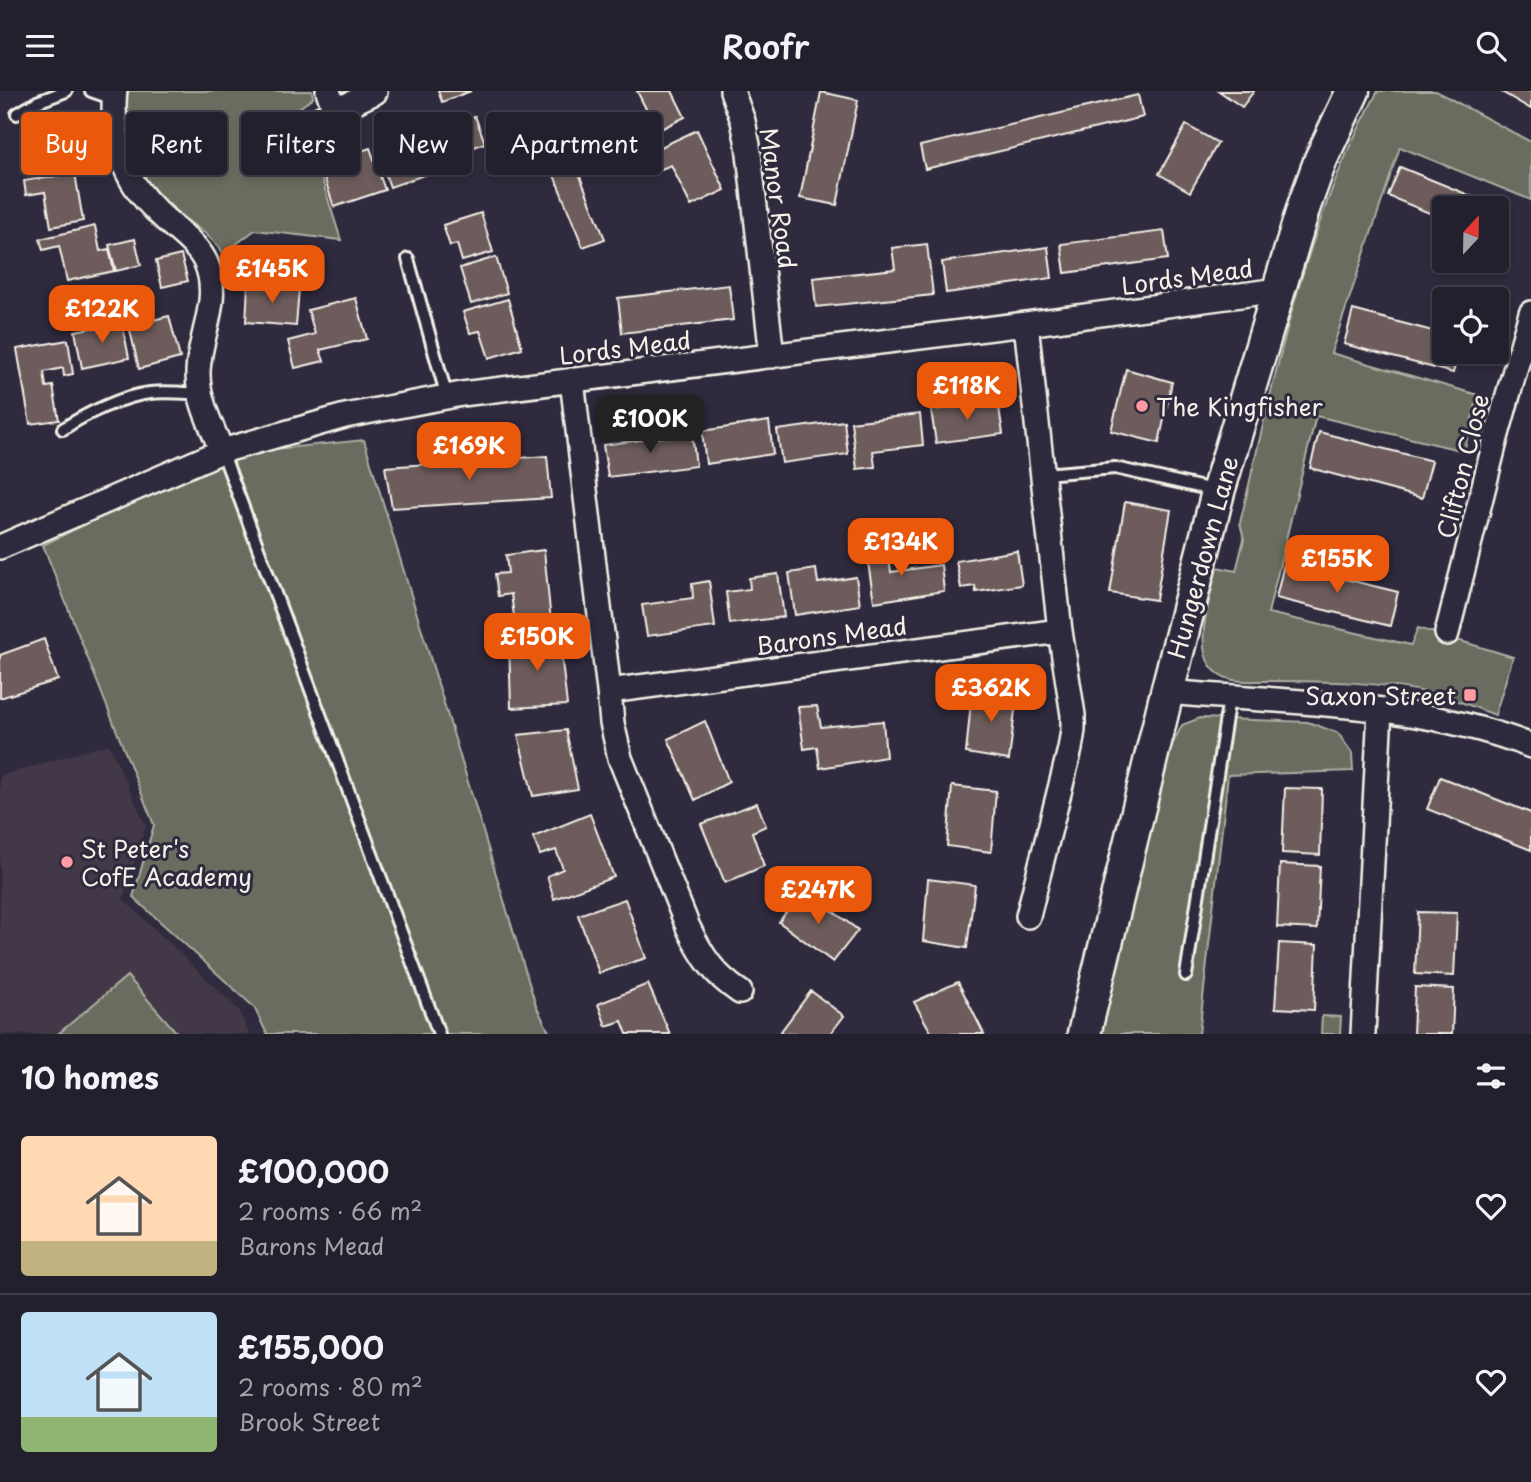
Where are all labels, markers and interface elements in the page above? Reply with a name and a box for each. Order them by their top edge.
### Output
text: Roofr [722,22,809,70]
icon: menu [21,27,59,65]
icon: search [1472,27,1510,65]
chip: Buy [21,112,112,175]
chip: Rent [126,112,227,175]
chip: Filters [241,112,360,175]
chip: New [374,112,472,175]
chip: Apartment [486,112,662,175]
street label: Manor Road [751,125,807,271]
north arrow [1432,196,1508,273]
map controls [1432,196,1509,364]
pin: £145K [223,245,321,305]
street label: Lords Mead [1119,249,1255,303]
text: £145K [236,250,308,285]
pin: £122K [53,285,151,345]
button: locate [1432,287,1509,364]
text: £122K [65,290,139,325]
street label: Lords Mead [557,321,693,373]
pin: £118K [918,363,1016,422]
text: £118K [933,367,1001,402]
place label: The Kingfisher [1156,388,1323,424]
street label: Clifton Close [1427,390,1497,542]
pin: £100K [601,395,699,455]
marker: The Kingfisher [1134,398,1150,414]
text: £100K [612,400,688,435]
pin: £169K [420,423,518,482]
text: £169K [433,427,505,462]
street label: Hungerdown Lane [1158,451,1246,663]
pin: £134K [852,519,950,578]
text: £134K [864,523,938,558]
pin: £155K [1288,535,1386,595]
text: £155K [1301,540,1373,575]
street label: Barons Mead [753,607,909,663]
pin: £150K [488,613,586,673]
text: £150K [500,618,574,653]
pin: £362K [942,665,1040,724]
text: £362K [951,669,1031,704]
place label: Saxon Street [1305,677,1456,713]
marker: Saxon Street [1462,687,1478,703]
place label: St Peter's CofE Academy [81,830,252,894]
marker: St Peter's CofE Academy [59,854,75,870]
pin: £247K [769,867,867,926]
text: £247K [781,871,855,906]
text: 10 homes [21,1054,159,1099]
icon: filters [1472,1057,1510,1095]
text: £100,000 [238,1148,389,1193]
icon: home [77,1164,161,1248]
icon: heart [1472,1187,1510,1225]
text: 2 rooms · 66 m² [238,1193,422,1228]
text: Barons Mead [238,1228,385,1263]
text: £155,000 [238,1324,384,1369]
icon: home [77,1340,161,1424]
icon: heart [1472,1363,1510,1401]
text: 2 rooms · 80 m² [238,1369,423,1404]
text: Brook Street [238,1404,380,1439]

